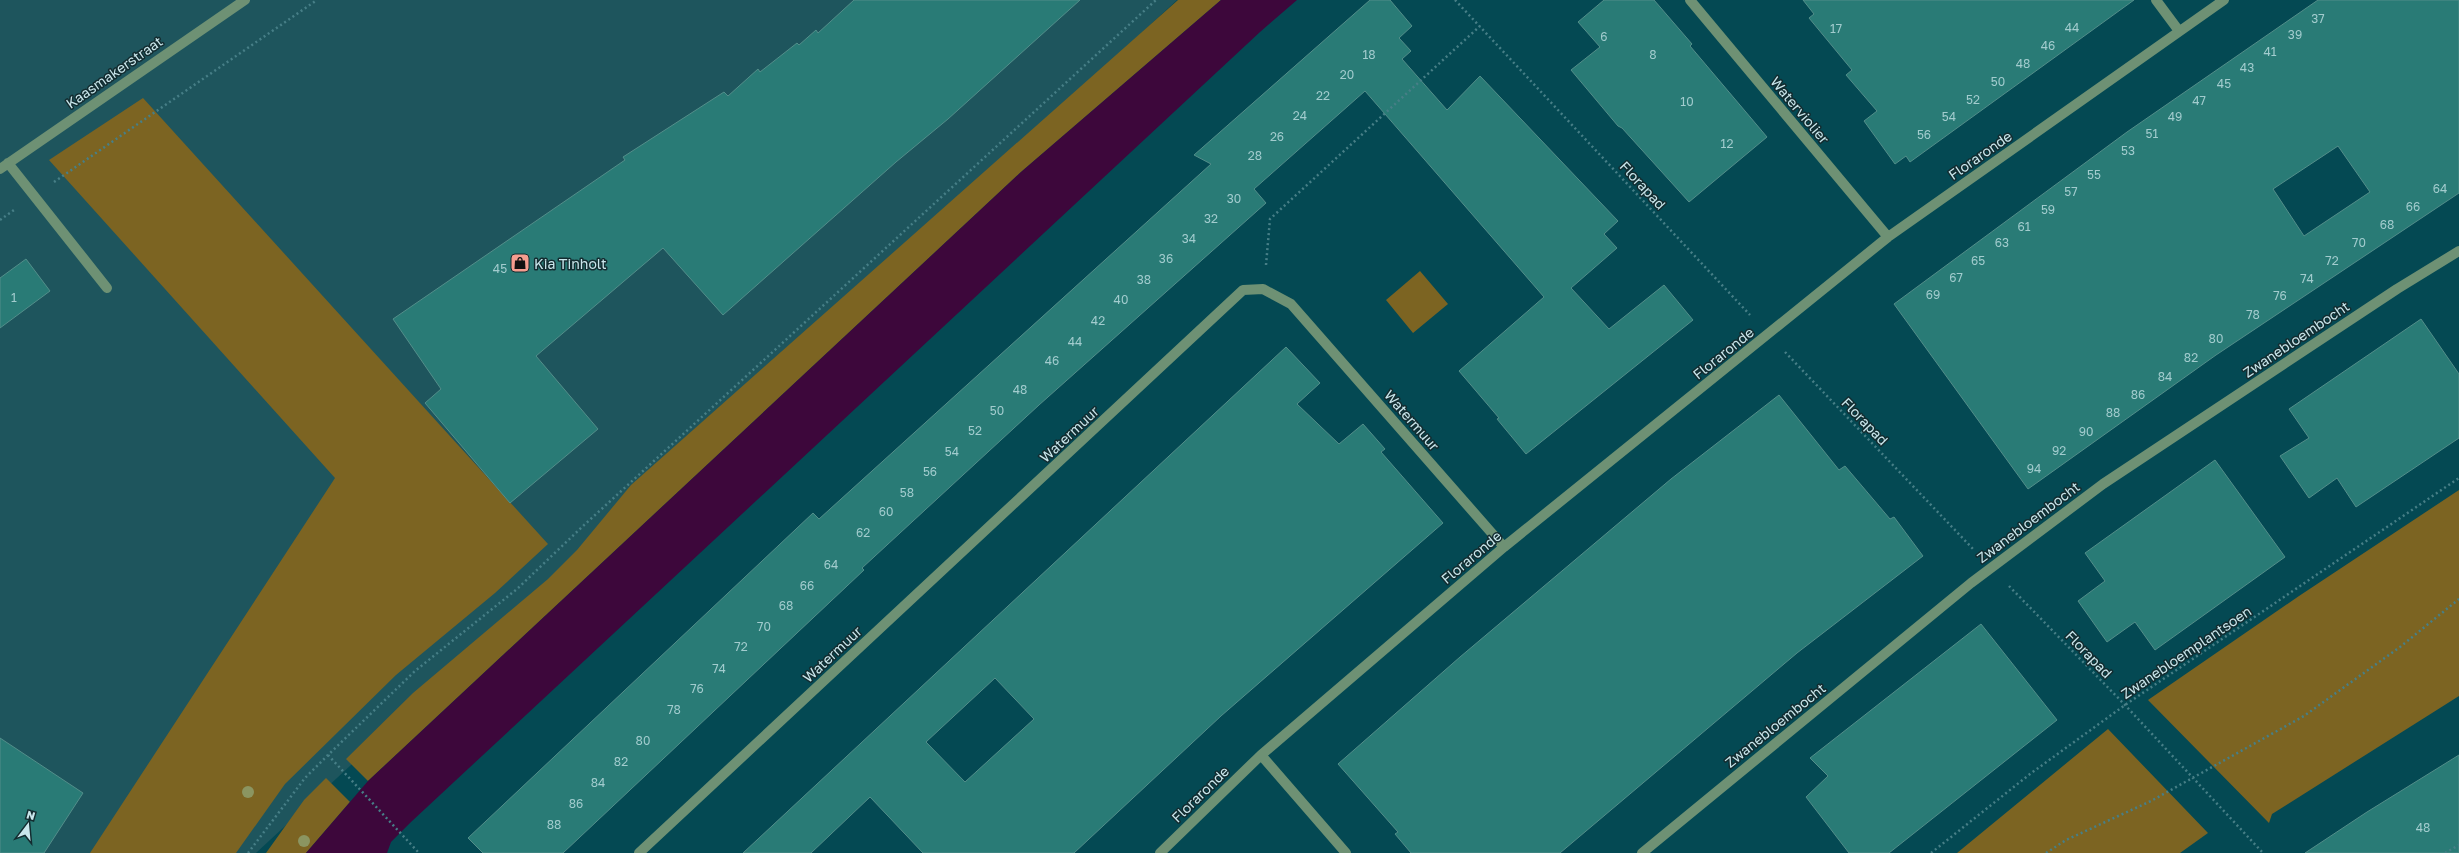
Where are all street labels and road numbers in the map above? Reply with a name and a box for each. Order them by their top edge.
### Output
street label: Kaasmakerstraat [62,32,166,112]
street label: Waterviolier [1767,73,1833,147]
street label: Floraronde [1945,127,2015,183]
street label: Florapad [1617,157,1669,213]
street label: Zwanebloembocht [2240,297,2352,381]
street label: Floraronde [1689,323,1757,383]
street label: Watermuur [1381,386,1443,454]
street label: Florapad [1838,394,1892,448]
street label: Watermuur [1036,402,1102,466]
street label: Zwanebloembocht [1973,478,2083,566]
street label: Floraronde [1437,527,1505,587]
street label: Zwanebloemplantsoen [2118,602,2254,702]
street label: Watermuur [799,622,865,686]
street label: Florapad [2062,627,2116,681]
street label: Zwanebloembocht [1721,679,1829,771]
street label: Floraronde [1168,762,1232,826]

